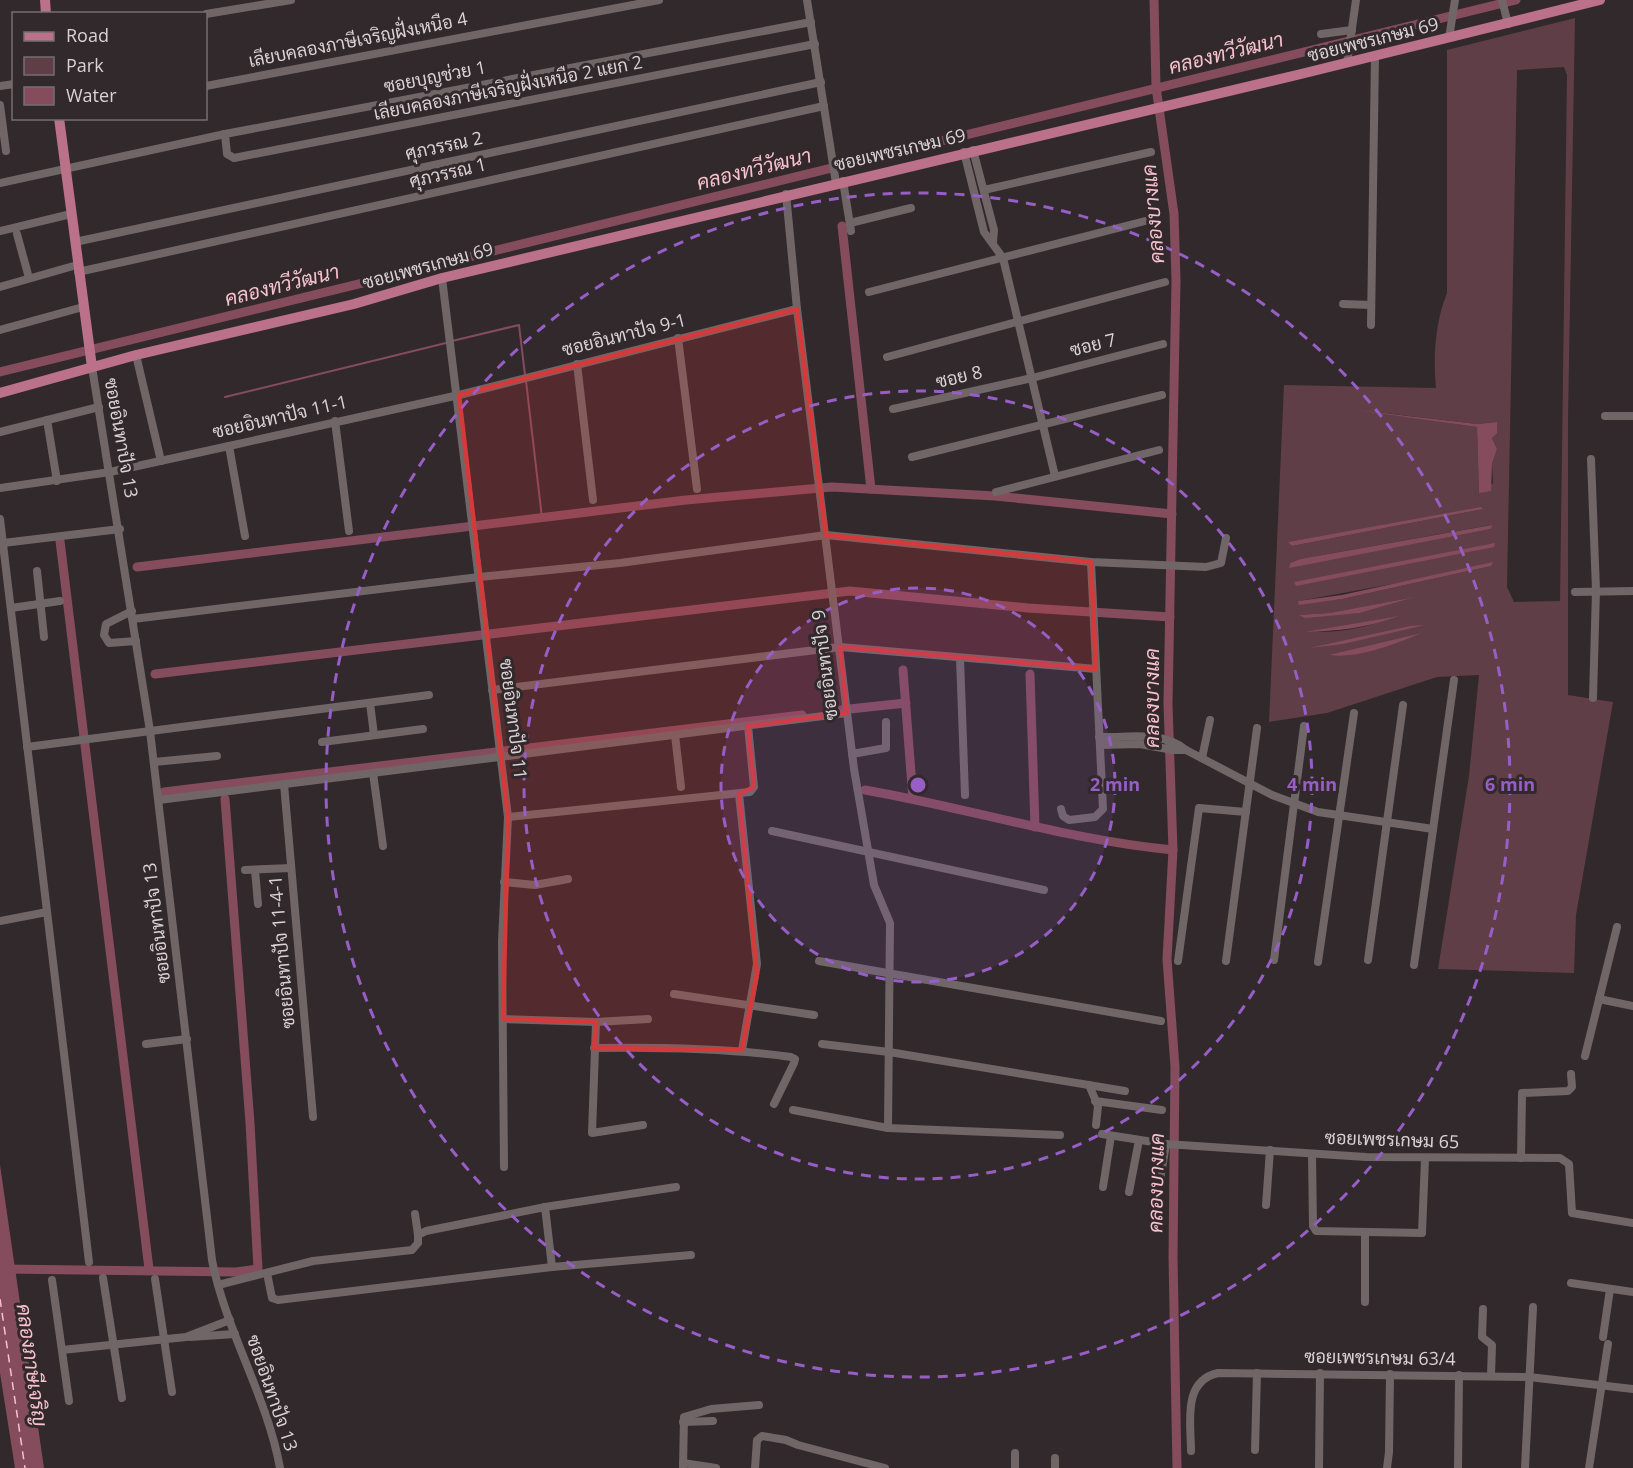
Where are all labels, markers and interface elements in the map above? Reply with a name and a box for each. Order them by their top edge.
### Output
street label: เลียบคลองภาษีเจริญฝั่งเหนือ 4 [246,4,469,72]
street label: ซอยเพชรเกษม 69 [1305,11,1441,67]
legend [12,12,207,120]
text: Road [66,23,109,47]
water label: คลองทวีวัฒนา [1166,25,1286,80]
street label: เลียบคลองภาษีเจริญฝั่งเหนือ 2 แยก 2 [371,47,644,125]
text: Park [66,53,104,77]
street label: ซอยบุญช่วย 1 [382,54,488,99]
text: Water [66,83,117,107]
street label: ซอยเพชรเกษม 69 [832,122,968,176]
street label: ศุภวรรณ 2 [403,125,485,166]
water label: คลองทวีวัฒนา [694,141,814,196]
street label: ศุภวรรณ 1 [407,152,489,194]
water label: คลองบางแค [1135,163,1170,265]
street label: ซอยเพชรเกษม 69 [360,236,496,294]
water label: คลองทวีวัฒนา [222,257,342,312]
street label: ซอยอินทาปัจ 9-1 [559,307,688,361]
street label: ซอย 7 [1067,327,1118,361]
street label: ซอย 8 [933,359,984,393]
street label: ซอยอินทาปัจ 13 [100,376,144,500]
street label: ซอยอินทาปัจ 11-1 [210,389,350,443]
street label: ซอยอินทาปัจ 9 [805,608,843,722]
water label: คลองบางแค [1138,648,1165,748]
street label: ซอยอินทาปัจ 11 [495,657,533,781]
text: 2 min [1090,772,1140,796]
text: 4 min [1287,772,1337,796]
text: 6 min [1485,772,1535,796]
centre of rings [908,775,928,795]
street label: ซอยอินทาปัจ 13 [137,861,175,985]
street label: ซอยอินทาปัจ 11-4-1 [262,874,300,1030]
street label: ซอยเพชรเกษม 65 [1324,1125,1460,1153]
water label: คลองบางแค [1141,1133,1170,1233]
water label: คลองภาษีเจริญ [11,1302,55,1428]
street label: ซอยอินทาปัจ 13 [242,1331,304,1454]
street label: ซอยเพชรเกษม 63/4 [1304,1344,1456,1370]

